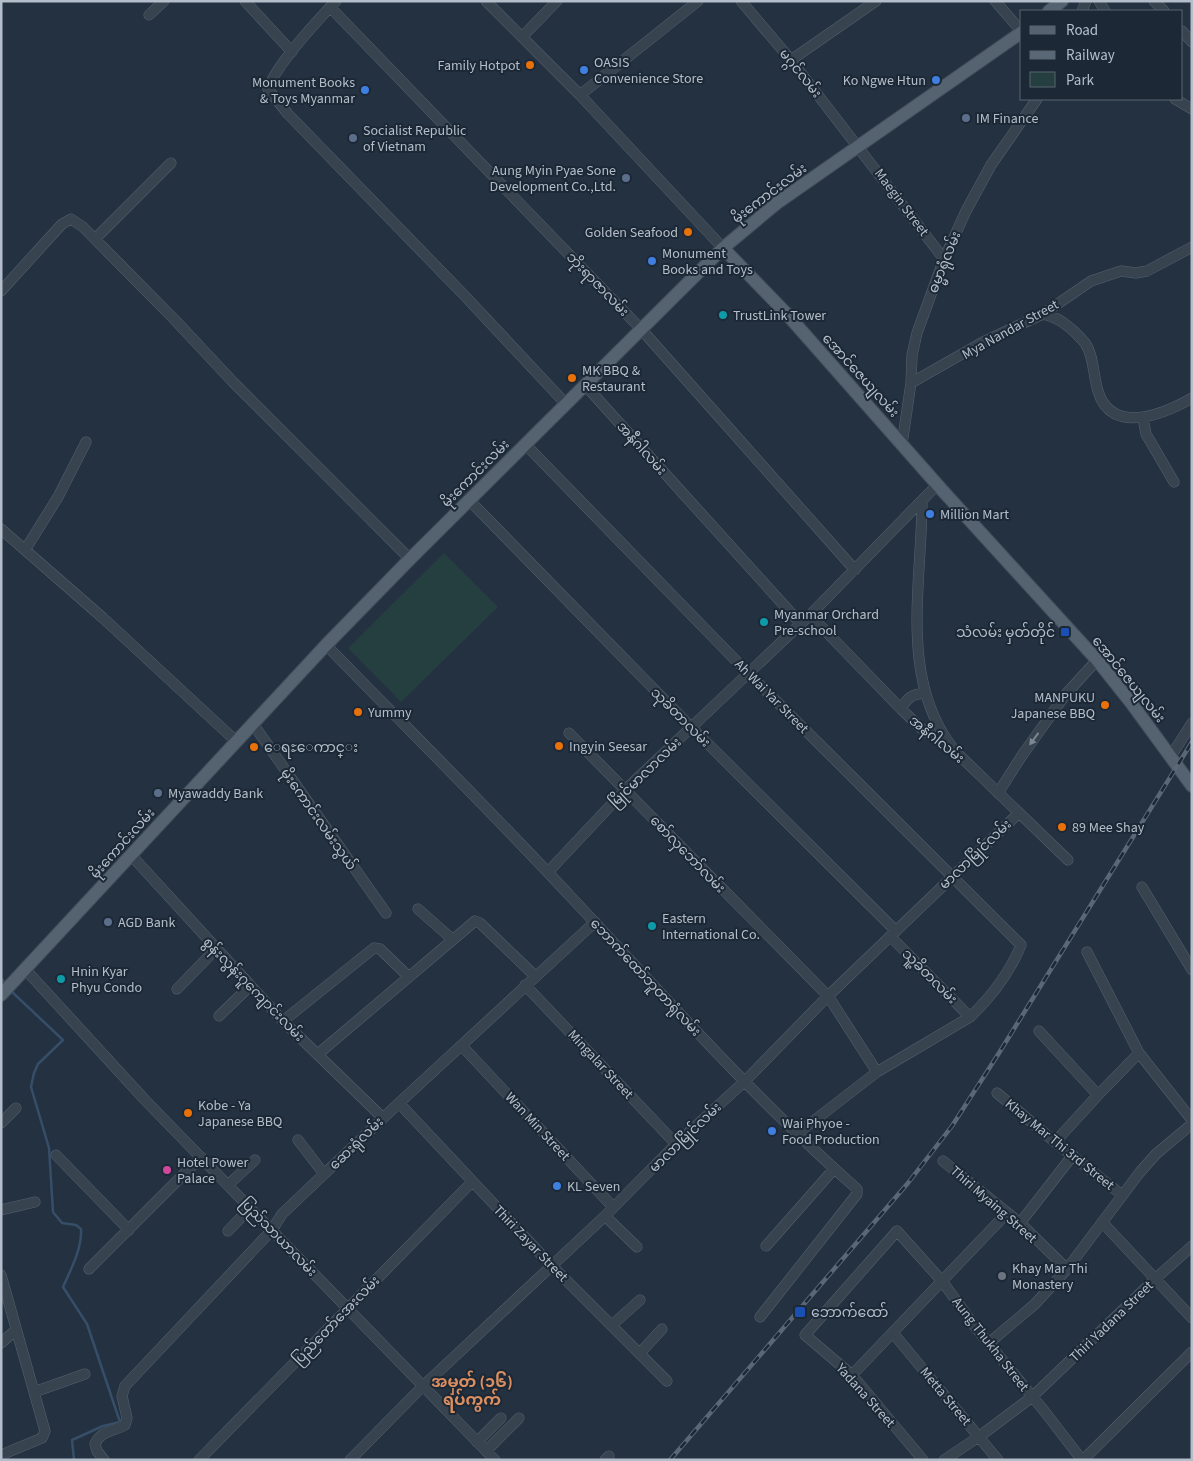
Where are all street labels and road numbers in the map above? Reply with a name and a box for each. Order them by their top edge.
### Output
street label: မဂ္ဂင်လမ်း [772,44,827,104]
street label: မိုးကောင်းလမ်း [727,158,812,229]
street label: Maegin Street [869,165,933,241]
street label: ဓမ္မာရုံလမ်း [923,228,968,297]
street label: ဘိုးရာဇာလမ်း [561,247,634,322]
street label: Mya Nandar Street [959,295,1063,365]
street label: အောင်ဇေယျလမ်း [816,329,904,423]
street label: အနီဂါလမ်း [611,417,672,481]
street label: မိုးကောင်းလမ်း [436,434,515,513]
street label: အောင်ဇေယျလမ်း [1086,631,1170,728]
street label: Ah Wai Yar Street [730,655,813,738]
street label: သုခိတာလမ်း [645,683,715,753]
street label: အနီဂါလမ်း [904,710,969,769]
street label: မြိုင်မာလာလမ်း [604,732,687,813]
street label: မိုးကောင်းလမ်းသွယ် [275,764,362,875]
street label: မိုးကောင်းလမ်း [85,803,161,884]
street label: စော်လှဘော်လမ်း [644,811,730,899]
street label: မာလာမြိုင်လမ်း [934,814,1017,895]
street label: ဘောက်ထော်ဘူတာရုံလမ်း [584,914,706,1042]
street label: စွန်းလွန်းဂူကျောင်းလမ်း [197,932,309,1047]
street label: သူ့ခိတလမ်း [896,944,962,1010]
street label: Mingalar Street [563,1025,638,1104]
street label: Wan Min Street [500,1088,575,1166]
street label: Khay Mar Thi 3rd Street [1000,1094,1119,1195]
street label: မာလာမြိုင်လမ်း [644,1097,727,1178]
street label: ဆေးရုံလမ်း [324,1112,389,1176]
street label: Thiri Myaing Street [946,1161,1041,1248]
street label: ပြည်သာယာလမ်း [235,1193,322,1282]
street label: Thiri Zayar Street [488,1201,572,1287]
street label: ပြည်တော်အေးလမ်း [288,1271,385,1371]
street label: Thiri Yadana Street [1065,1276,1158,1367]
street label: Aung Thukha Street [947,1293,1034,1396]
street label: Yadana Street [830,1358,900,1432]
street label: Metta Street [915,1363,976,1430]

